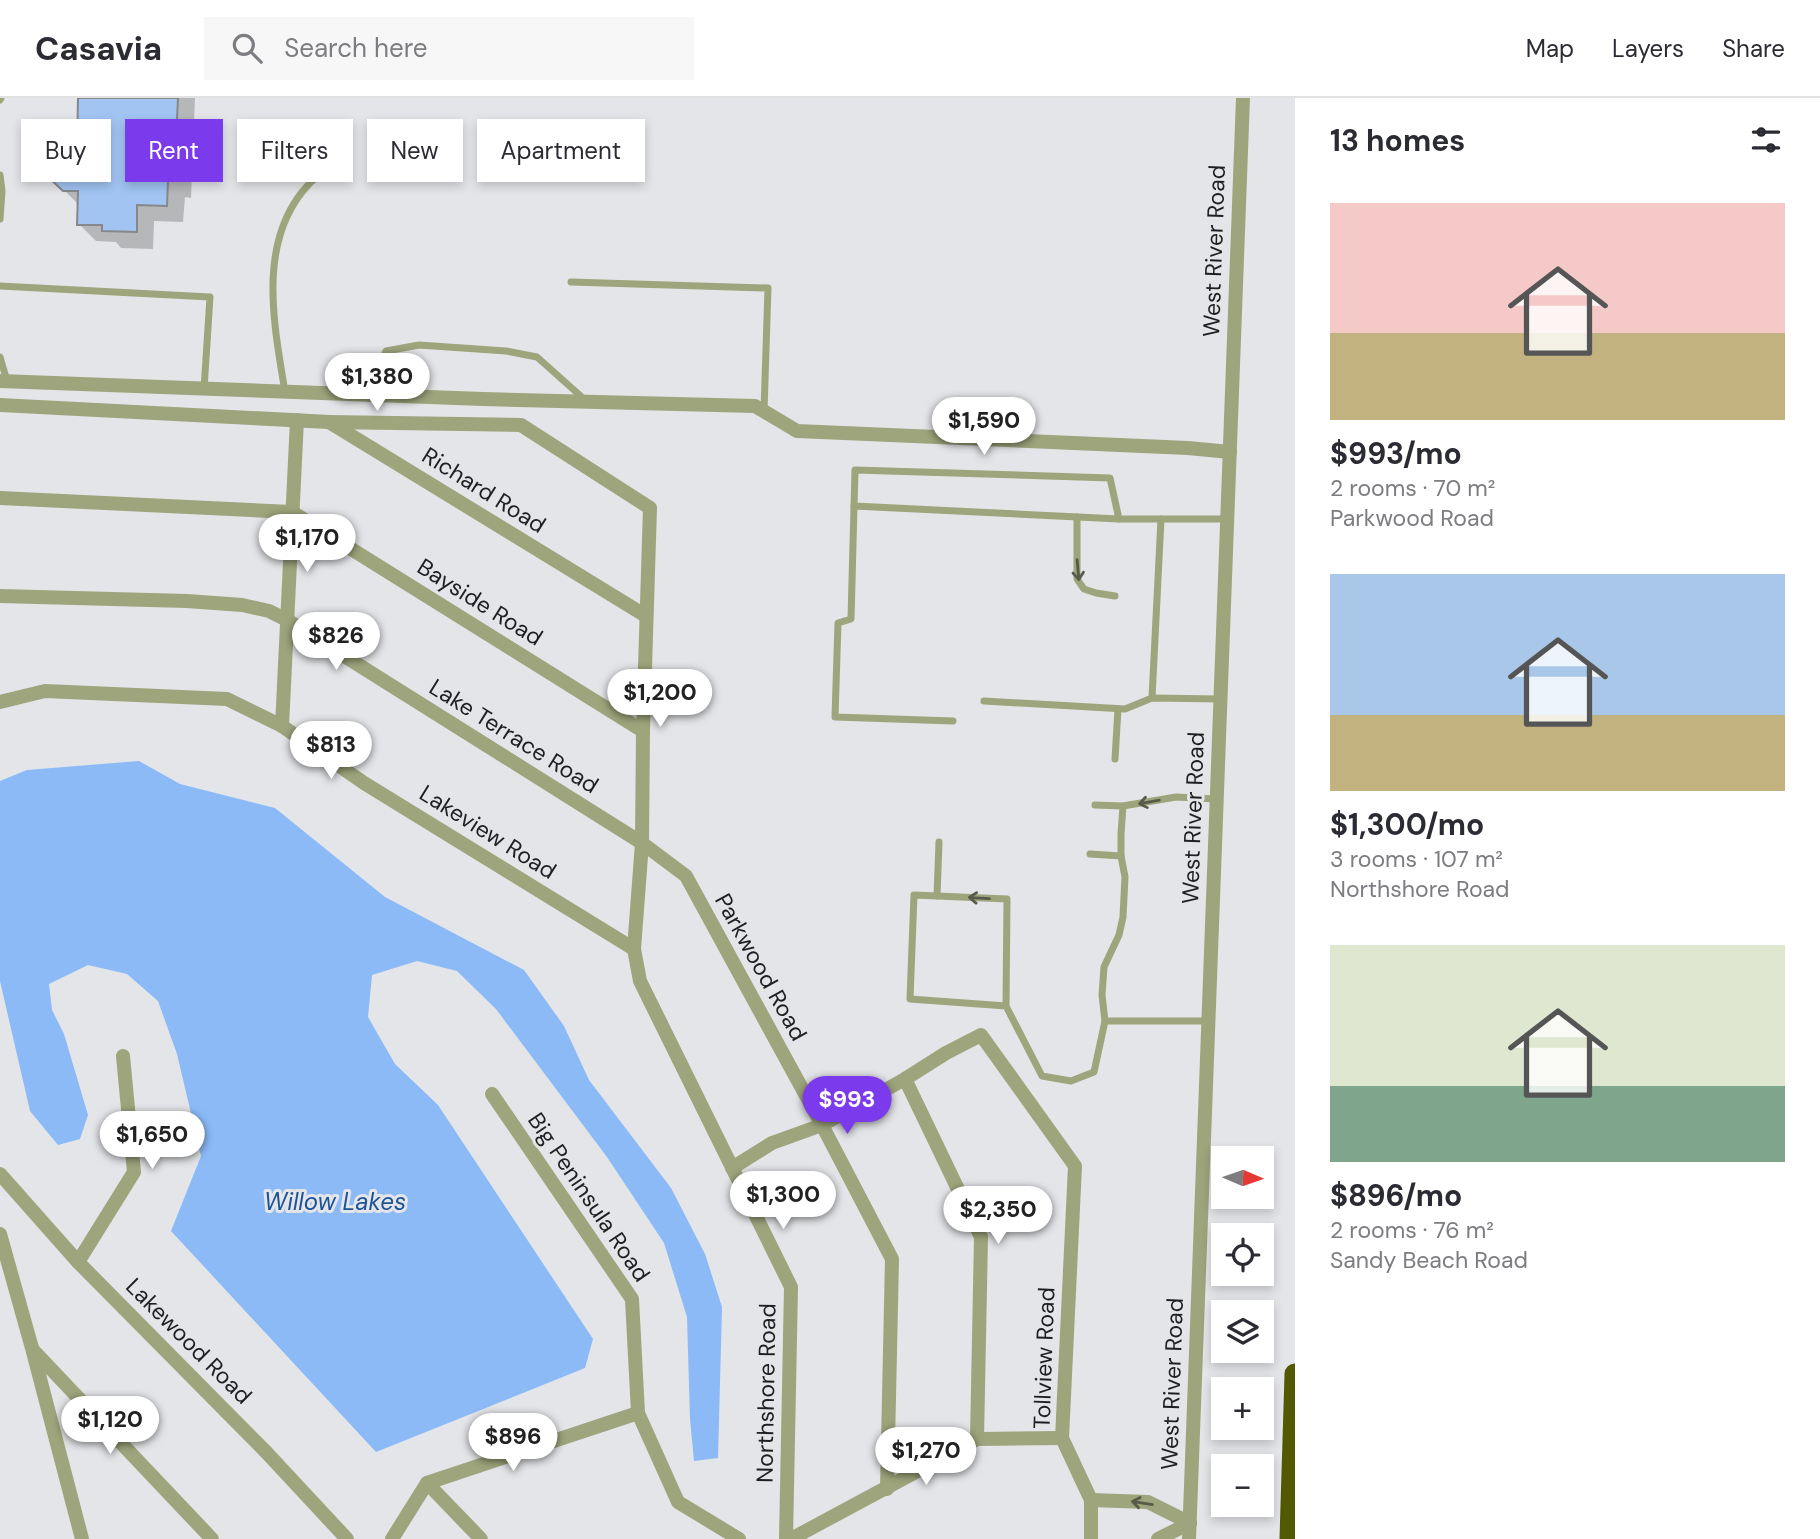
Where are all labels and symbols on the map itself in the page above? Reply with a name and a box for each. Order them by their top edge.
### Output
street label: West River Road [1196,164,1232,338]
pin: $1,380 [320,354,434,413]
pin: $1,590 [927,398,1041,457]
street label: Richard Road [417,440,551,540]
pin: $1,170 [250,514,364,574]
street label: Bayside Road [412,552,548,652]
one-way arrow [1072,558,1085,581]
pin: $826 [295,612,377,672]
pin: $1,200 [603,670,717,729]
street label: Lake Terrace Road [424,672,604,800]
pin: $813 [290,722,372,781]
street label: West River Road [1175,731,1211,905]
street label: Lakeview Road [414,778,562,886]
one-way arrow [1138,796,1161,809]
street label: Parkwood Road [708,888,814,1046]
one-way arrow [968,891,991,904]
pin: $993 [806,1076,888,1136]
street label: Big Peninsula Road [521,1107,657,1287]
pin: $1,650 [95,1112,209,1171]
north arrow [1211,1146,1274,1209]
pin: $1,300 [726,1172,840,1231]
water label: Willow Lakes [264,1186,406,1217]
pin: $2,350 [941,1186,1055,1246]
street label: Lakewood Road [120,1272,258,1410]
street label: Tollview Road [1027,1286,1061,1430]
street label: West River Road [1154,1297,1190,1471]
street label: Northshore Road [749,1303,783,1483]
pin: $1,120 [53,1396,167,1456]
pin: $896 [472,1414,554,1473]
pin: $1,270 [869,1428,983,1487]
one-way arrow [1132,1497,1154,1510]

